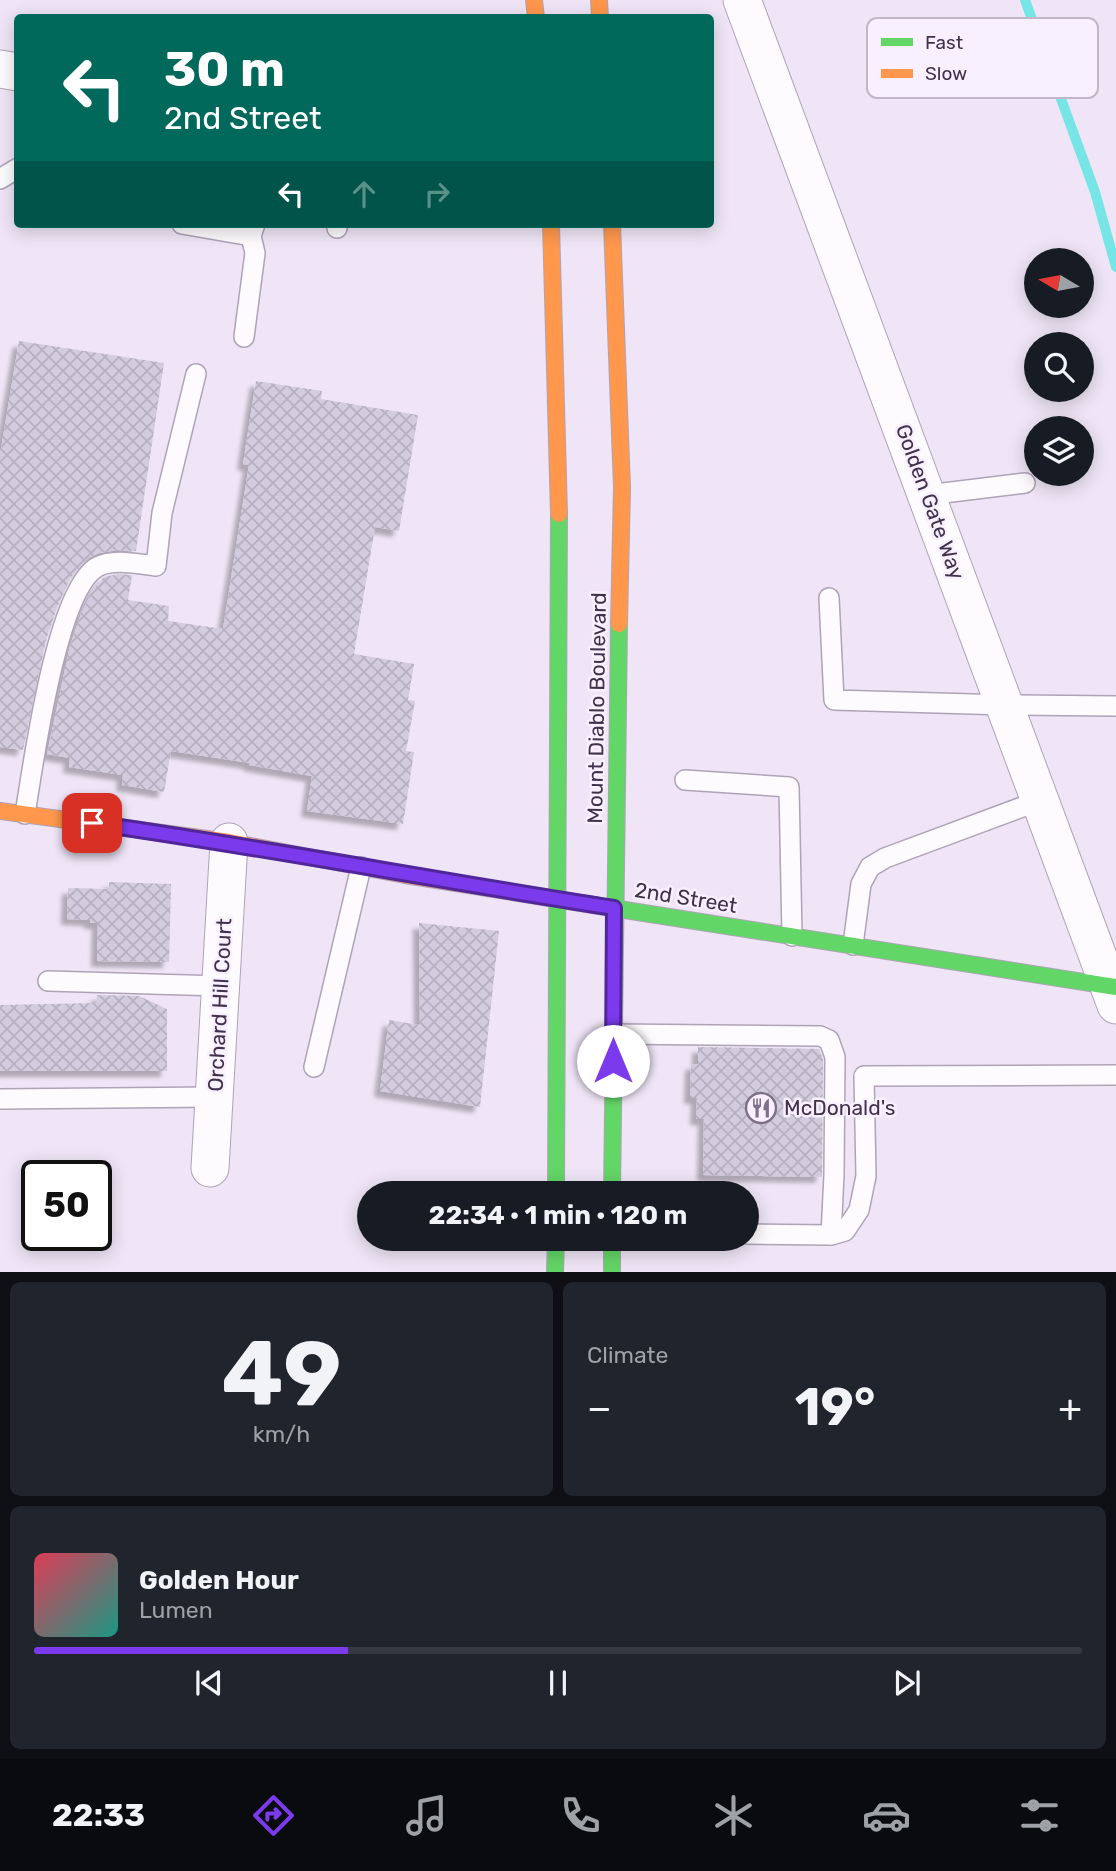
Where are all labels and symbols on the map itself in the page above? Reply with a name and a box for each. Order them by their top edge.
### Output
legend [867,18,1098,98]
text: Fast [925,31,964,54]
text: Slow [925,62,967,85]
north arrow [1024,248,1094,318]
street label: Golden Gate Way [891,421,970,583]
street label: Mount Diablo Boulevard [582,592,611,824]
pin [62,793,122,853]
street label: 2nd Street [633,877,739,918]
street label: Orchard Hill Court [202,918,237,1092]
position arrow [576,1024,650,1098]
restaurant icon: McDonald's [744,1091,778,1125]
place label: McDonald's [784,1095,896,1120]
speed limit sign: 50 [21,1160,112,1251]

